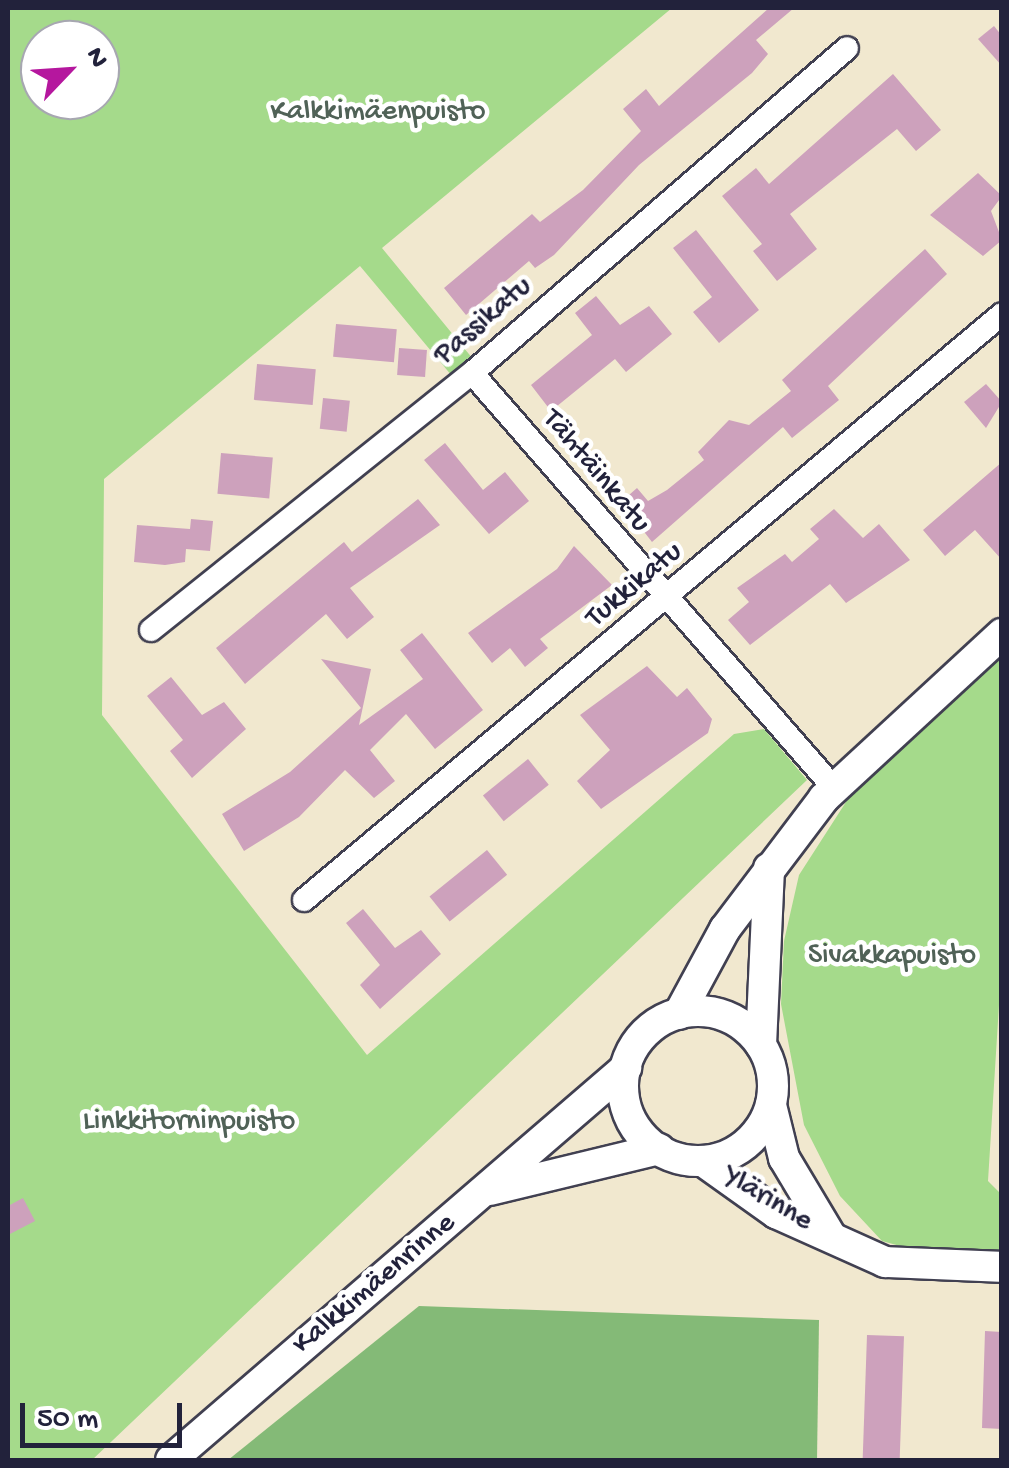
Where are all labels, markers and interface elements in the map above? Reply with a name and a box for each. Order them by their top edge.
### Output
north arrow [20,20,120,120]
text: N [77,43,115,73]
park label: Kalkkimäenpuisto [271,95,485,131]
street label: Passikatu [428,270,540,374]
street label: Tähtäinkatu [533,403,657,541]
street label: Tukkikatu [579,535,691,637]
park label: Sivakkapuisto [808,939,976,975]
park label: Linkkitorninpuisto [83,1105,295,1141]
street label: Ylärinne [716,1159,818,1241]
street label: Kalkkimäenrinne [286,1206,464,1364]
scale bar [25,1383,188,1445]
text: 50 m [37,1403,98,1438]

